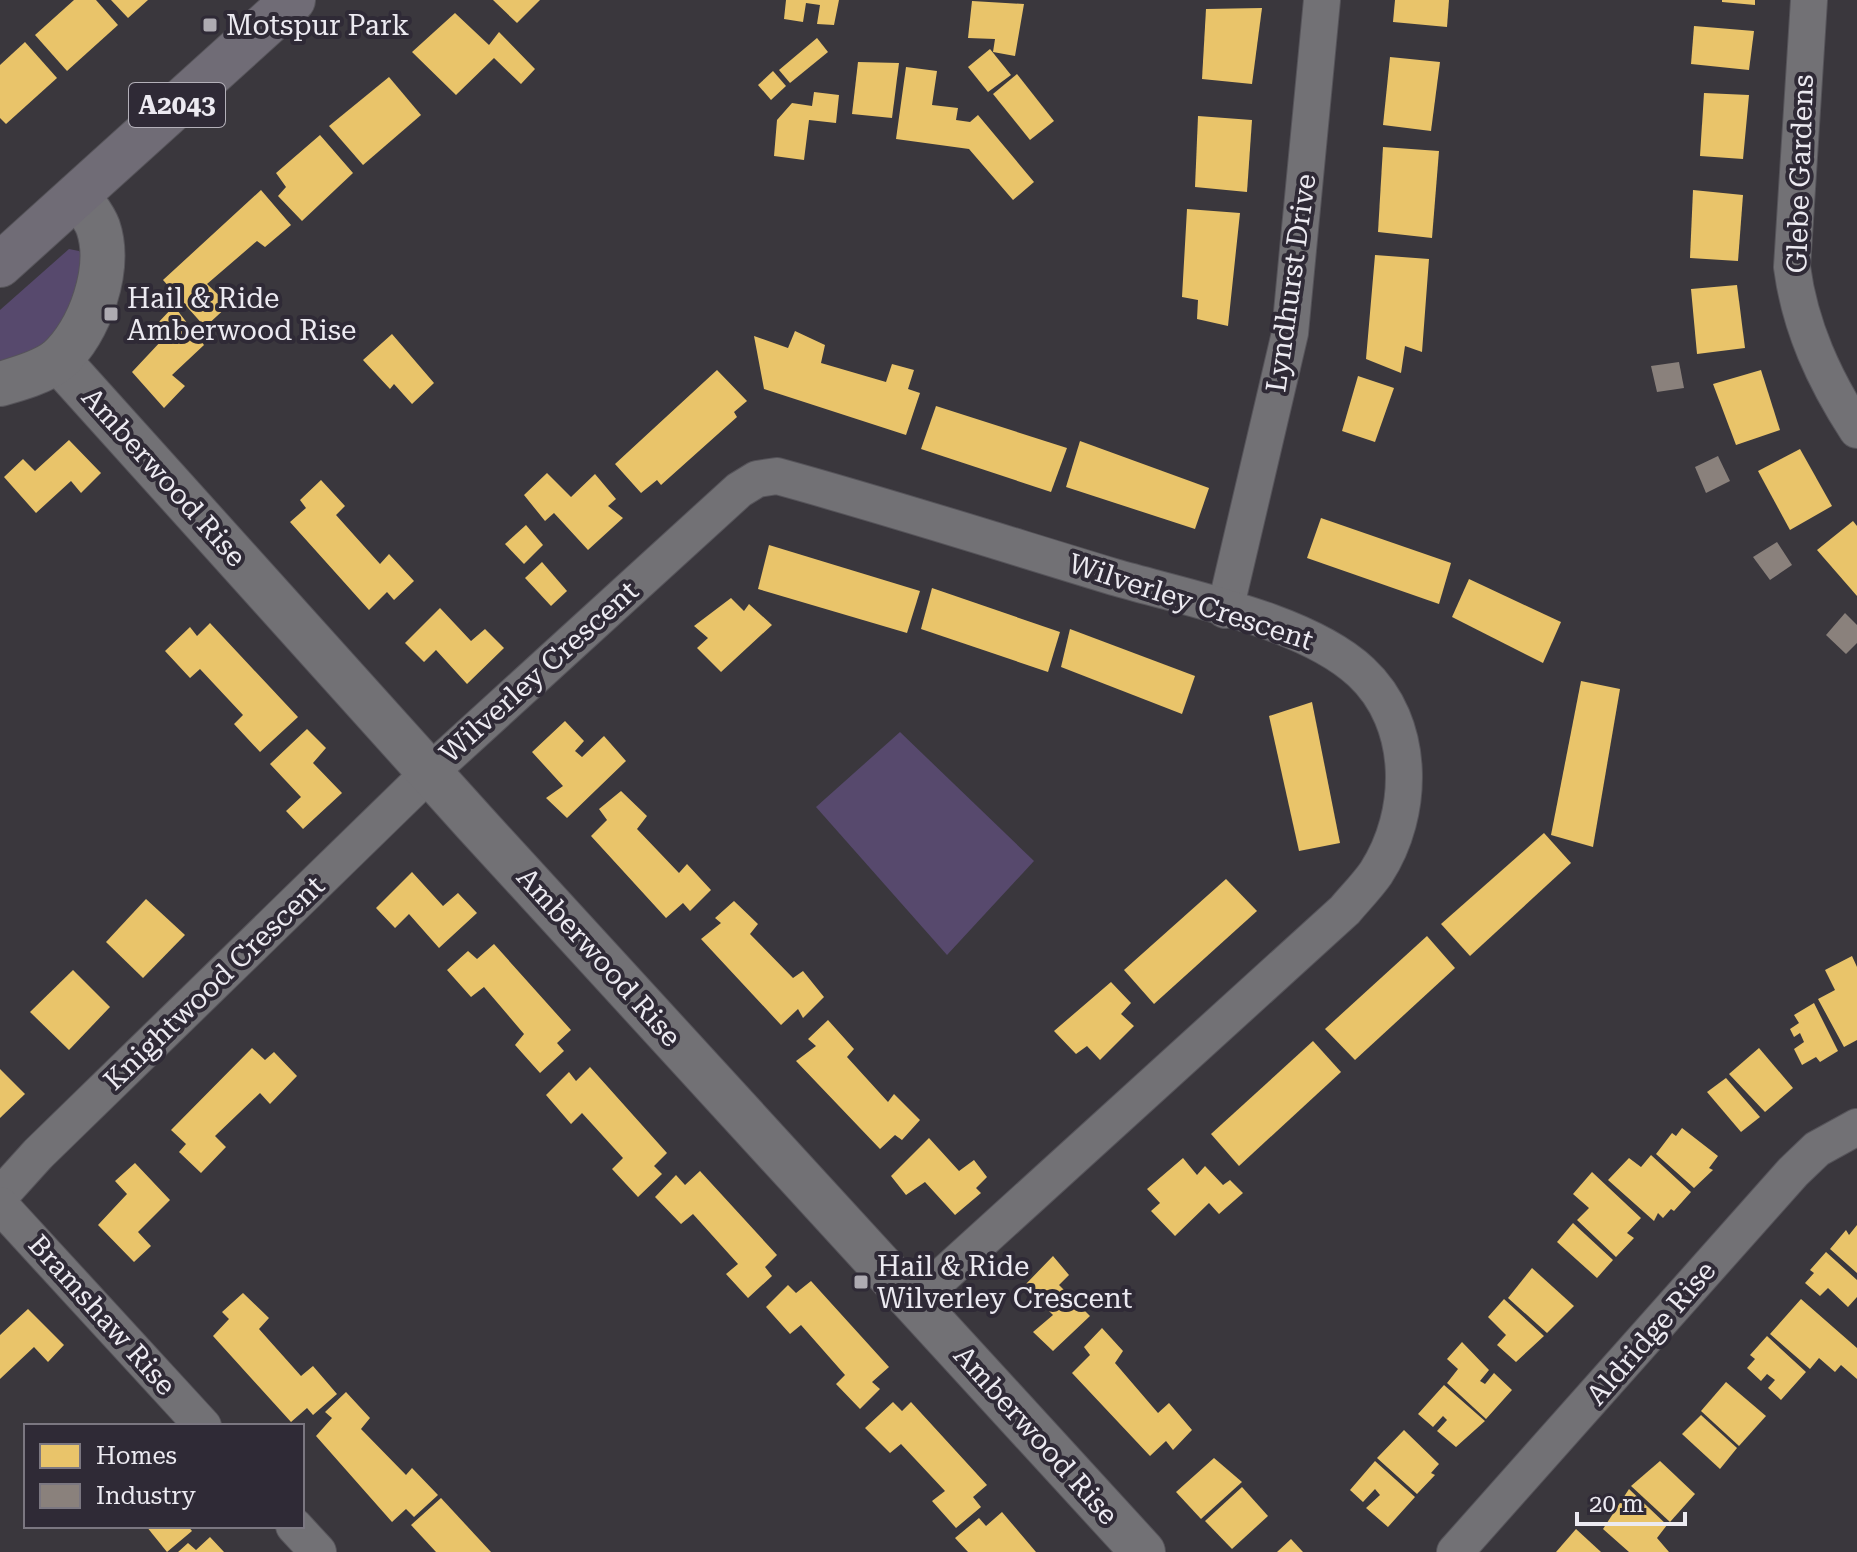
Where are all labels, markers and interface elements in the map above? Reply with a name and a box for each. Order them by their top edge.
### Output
place label: Motspur Park [226,9,410,42]
marker: Motspur Park [201,16,219,34]
street label: Glebe Gardens [1780,74,1820,274]
road number: A2043 [129,83,225,127]
street label: Lyndhurst Drive [1259,172,1323,394]
place label: Hail & Ride Amberwood Rise [127,282,356,347]
marker: Hail & Ride Amberwood Rise [102,305,120,323]
street label: Amberwood Rise [75,381,253,573]
street label: Wilverley Crescent [1064,547,1318,657]
street label: Wilverley Crescent [433,574,645,770]
street label: Amberwood Rise [510,861,688,1053]
street label: Knightwood Crescent [97,869,331,1097]
street label: Bramshaw Rise [21,1228,183,1402]
place label: Hail & Ride Wilverley Crescent [877,1250,1132,1315]
street label: Aldridge Rise [1580,1254,1722,1412]
marker: Hail & Ride Wilverley Crescent [852,1273,870,1291]
street label: Amberwood Rise [947,1339,1125,1531]
legend [24,1424,304,1528]
text: Homes [96,1442,177,1470]
scale bar [1577,1476,1685,1526]
text: Industry [96,1482,197,1510]
text: 20 m [1589,1490,1644,1518]

